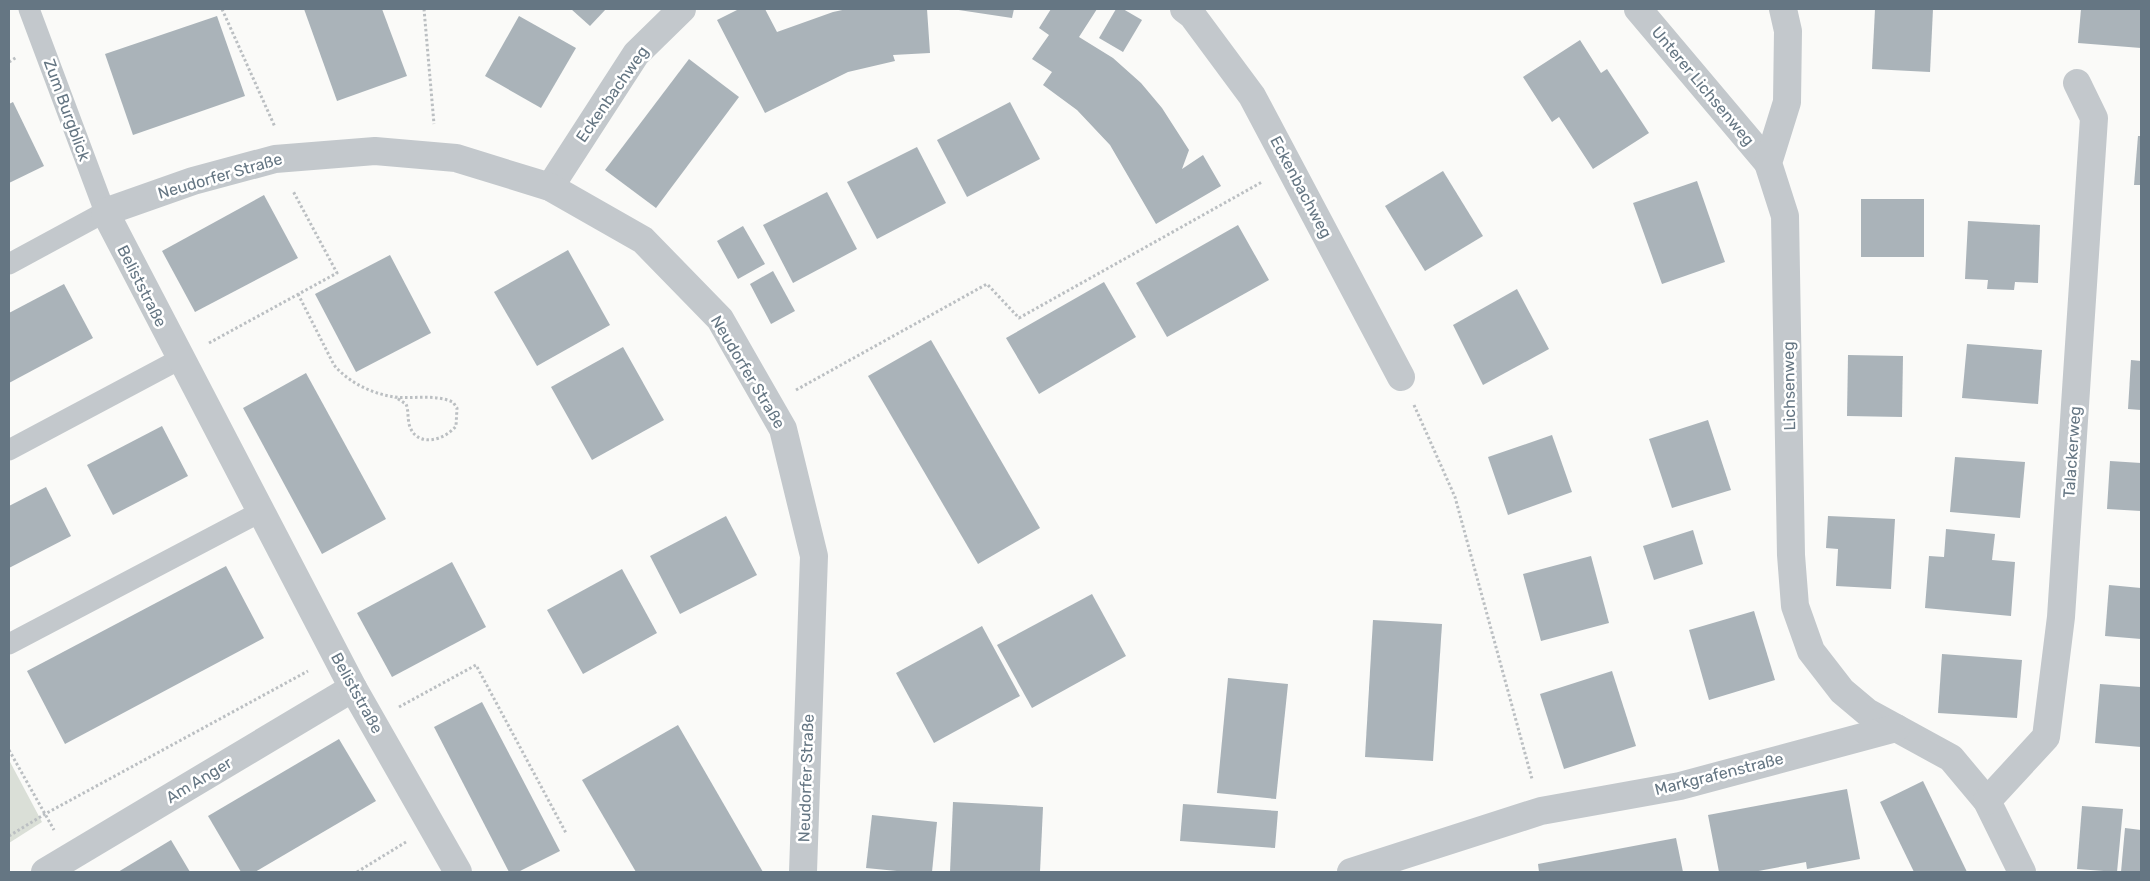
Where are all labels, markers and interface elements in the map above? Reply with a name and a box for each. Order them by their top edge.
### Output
street label: Unterer Lichsenweg [1648,23,1758,149]
street label: Eckenbachweg [572,42,652,146]
street label: Zum Burgblick [40,56,95,164]
street label: Eckenbachweg [1266,133,1336,241]
street label: Neudorfer Straße [156,149,284,203]
street label: Beliststraße [113,242,171,330]
street label: Neudorfer Straße [707,312,789,432]
street label: Lichsenweg [1779,341,1799,431]
street label: Talackerweg [2059,405,2085,499]
street label: Beliststraße [327,649,387,737]
street label: Neudorfer Straße [794,713,818,843]
street label: Markgrafenstraße [1653,749,1785,799]
street label: Am Anger [163,753,235,807]

